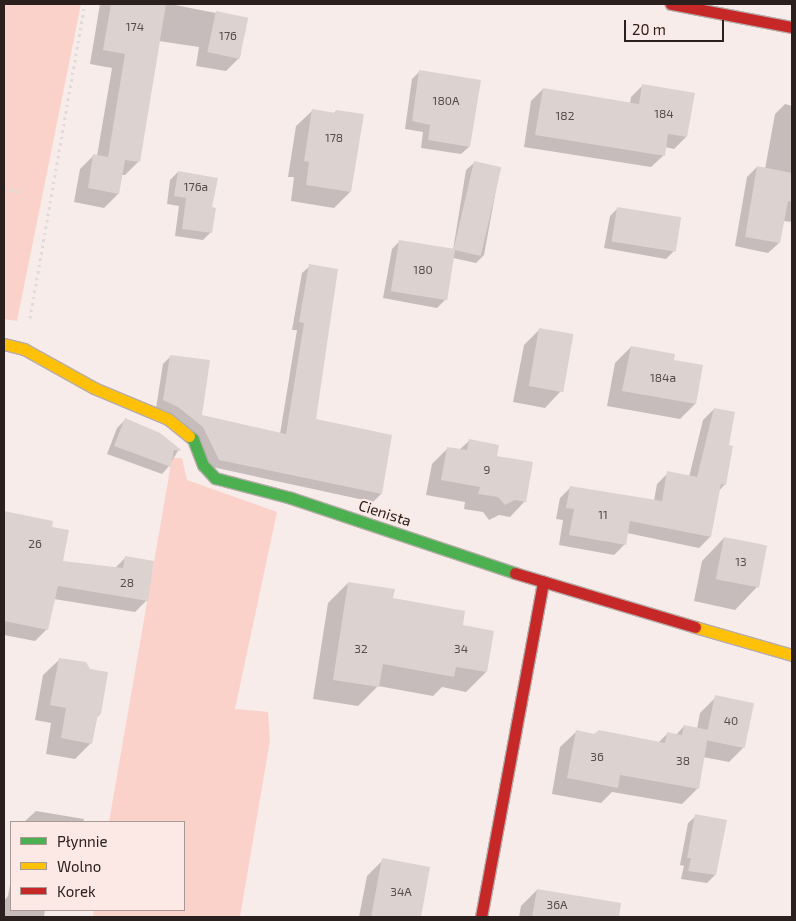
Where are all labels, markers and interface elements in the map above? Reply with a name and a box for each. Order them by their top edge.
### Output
scale bar [626,10,726,42]
house number: 174 [126,20,144,34]
text: 20 m [632,20,666,38]
house number: 176 [219,29,237,43]
house number: 180A [433,94,459,108]
house number: 184 [654,107,674,121]
house number: 182 [556,109,574,123]
house number: 178 [325,131,343,145]
house number: 176a [184,180,208,194]
house number: 180 [413,263,433,277]
house number: 184a [650,371,676,385]
house number: 9 [484,463,490,477]
street label: Cienista [356,496,414,530]
house number: 11 [598,508,608,522]
house number: 26 [28,537,42,551]
house number: 13 [735,555,747,569]
house number: 28 [120,576,134,590]
house number: 32 [354,642,368,656]
house number: 34 [454,642,468,656]
house number: 40 [724,714,738,728]
house number: 36 [590,750,604,764]
house number: 38 [676,754,690,768]
legend [10,821,185,911]
text: Płynnie [57,832,108,850]
text: Wolno [57,857,101,875]
text: Korek [57,882,96,900]
house number: 34A [390,885,412,899]
house number: 36A [547,898,567,912]

